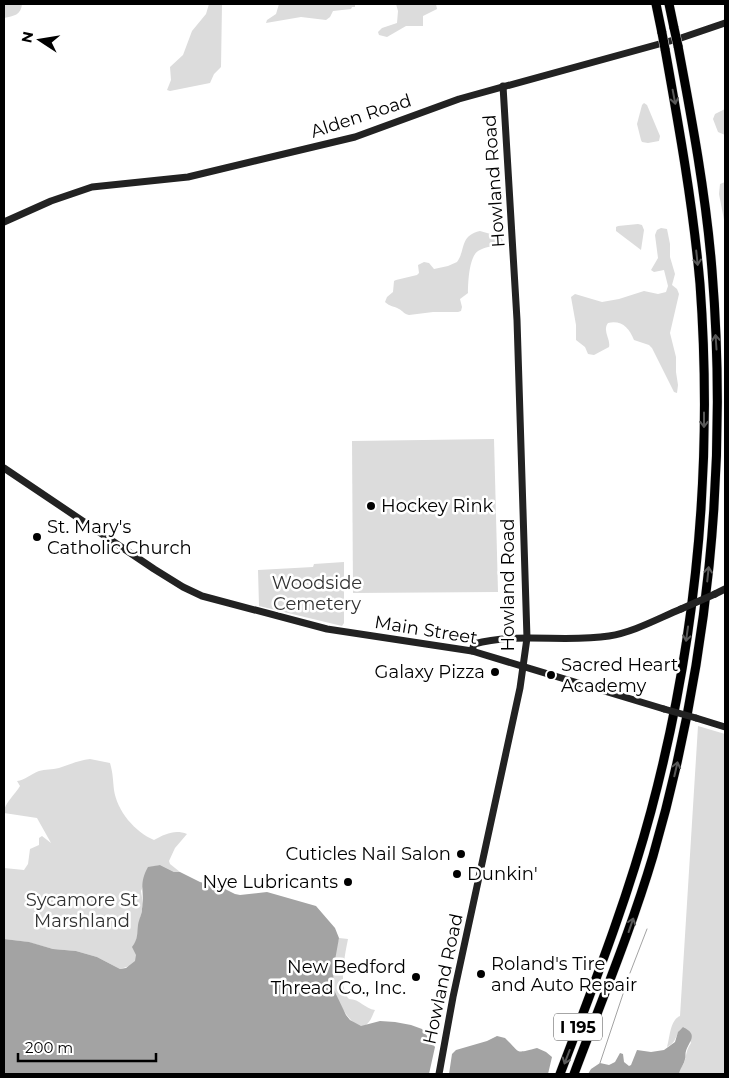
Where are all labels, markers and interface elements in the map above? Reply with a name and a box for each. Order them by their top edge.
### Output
north arrow [15,15,65,65]
text: N [17,30,37,45]
street label: Alden Road [308,89,414,143]
one-way arrow [670,89,680,105]
street label: Howland Road [478,114,510,248]
one-way arrow [692,250,702,266]
one-way arrow [711,334,720,350]
one-way arrow [699,412,709,428]
place label: Hockey Rink [381,495,494,517]
marker: Hockey Rink [365,500,377,512]
place label: St. Mary's Catholic Church [47,516,192,559]
street label: Howland Road [497,518,519,652]
marker: St. Mary's Catholic Church [31,531,43,543]
one-way arrow [703,567,713,583]
park label: Woodside Cemetery [272,572,362,615]
street label: Main Street [373,611,479,649]
one-way arrow [682,626,692,642]
place label: Sacred Heart Academy [561,654,678,697]
place label: Galaxy Pizza [375,661,485,683]
marker: Galaxy Pizza [489,666,501,678]
marker: Sacred Heart Academy [545,669,557,681]
one-way arrow [672,762,681,778]
place label: Cuticles Nail Salon [285,843,451,865]
marker: Cuticles Nail Salon [455,848,467,860]
place label: Dunkin' [467,863,538,885]
marker: Dunkin' [451,868,463,880]
place label: Nye Lubricants [203,871,338,893]
marker: Nye Lubricants [342,876,354,888]
park label: Sycamore St Marshland [26,889,138,932]
street label: Howland Road [418,912,468,1046]
one-way arrow [627,918,636,933]
place label: Roland's Tire and Auto Repair [491,953,637,996]
place label: New Bedford Thread Co., Inc. [271,956,406,999]
marker: Roland's Tire and Auto Repair [475,968,487,980]
marker: New Bedford Thread Co., Inc. [410,971,422,983]
road number: I 195 [554,1014,602,1040]
scale bar [18,1030,155,1062]
text: 200 m [25,1038,73,1057]
one-way arrow [562,1049,571,1064]

